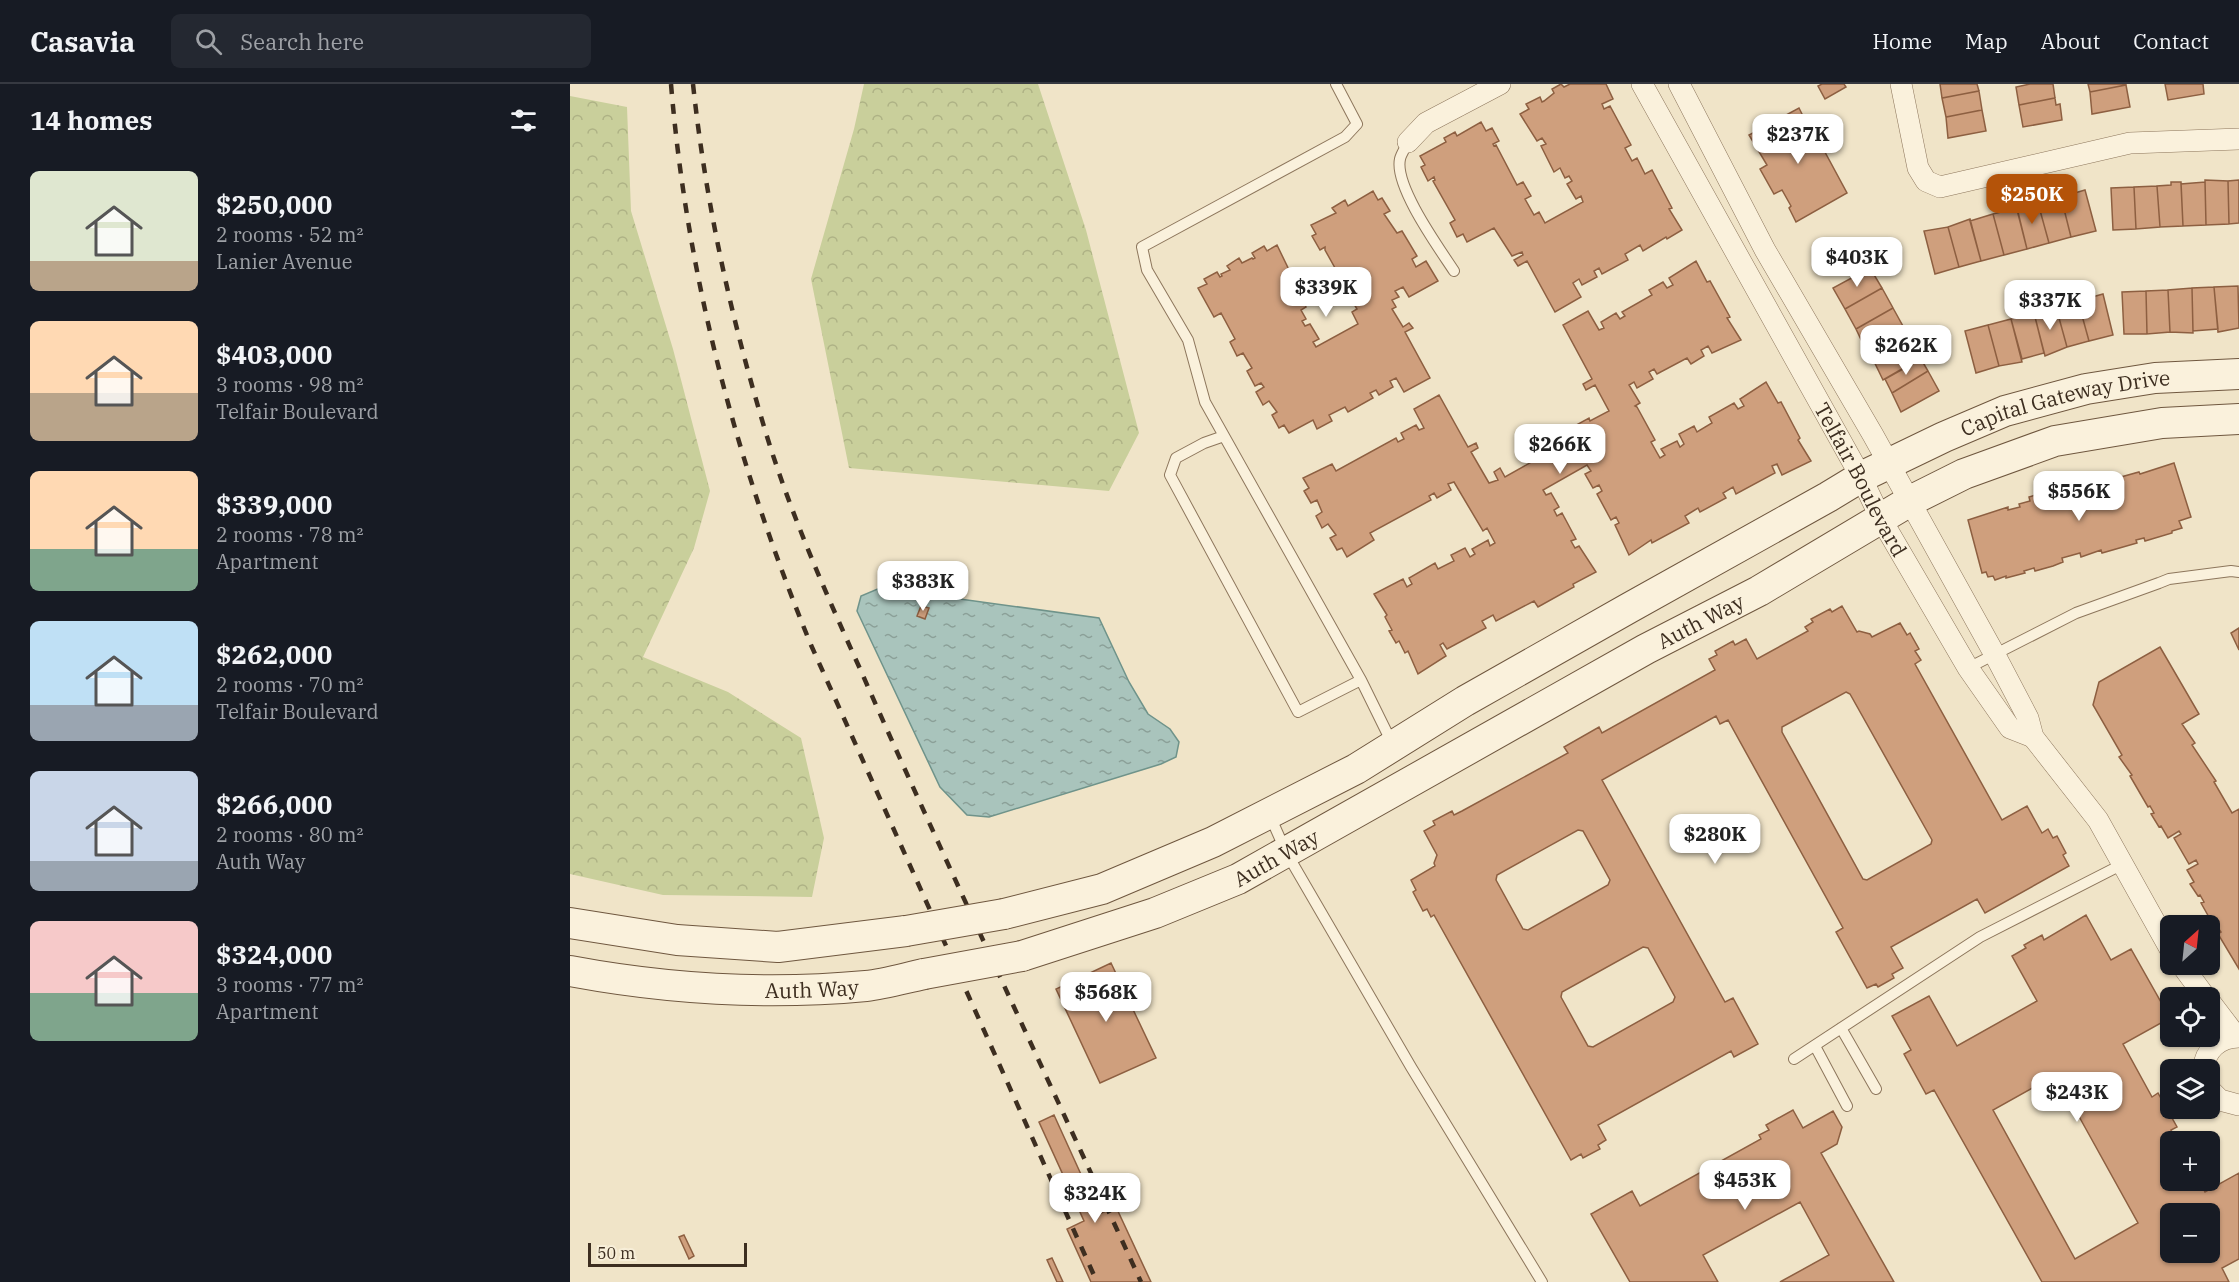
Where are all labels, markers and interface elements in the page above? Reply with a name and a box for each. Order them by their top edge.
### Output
search box [171,14,591,68]
text: Casavia [30,23,135,60]
icon: search [192,25,225,58]
text: Search here [240,27,364,56]
text: Home [1872,27,1932,55]
text: Map [1965,27,2008,55]
text: About [2041,27,2100,55]
text: Contact [2133,27,2209,55]
text: 14 homes [30,103,152,137]
icon: filters [507,104,540,137]
pin: $237K [1756,114,1840,165]
text: $237K [1766,120,1830,147]
pin: $250K [1990,174,2074,225]
text: $250K [2000,180,2064,207]
text: $250,000 [216,187,332,221]
icon: home [78,195,150,267]
text: 2 rooms · 52 m² [216,221,363,248]
pin: $403K [1815,237,1899,288]
text: $403K [1825,243,1889,270]
text: Lanier Avenue [216,248,352,275]
pin: $339K [1284,267,1368,318]
text: $339K [1294,273,1358,300]
pin: $337K [2008,280,2092,331]
text: $337K [2018,286,2082,313]
pin: $262K [1864,325,1948,376]
text: $262K [1874,331,1938,358]
text: $403,000 [216,337,332,371]
icon: home [78,345,150,417]
street label: Capital Gateway Drive [1956,363,2171,442]
text: 3 rooms · 98 m² [216,371,363,398]
street label: Telfair Boulevard [1808,397,1914,562]
text: Telfair Boulevard [216,398,379,425]
pin: $266K [1518,424,1602,475]
text: $266K [1528,430,1592,457]
pin: $556K [2037,471,2121,522]
text: $556K [2047,477,2111,504]
text: $339,000 [216,487,332,521]
icon: home [78,495,150,567]
text: 2 rooms · 78 m² [216,521,363,548]
text: Apartment [216,548,319,575]
pin: $383K [881,561,965,612]
text: $383K [891,567,955,594]
street label: Auth Way [1652,587,1749,655]
text: $262,000 [216,637,332,671]
icon: home [78,645,150,717]
text: 2 rooms · 70 m² [216,671,363,698]
text: Telfair Boulevard [216,698,379,725]
text: $266,000 [216,787,332,821]
icon: home [78,795,150,867]
pin: $280K [1673,814,1757,865]
text: $280K [1683,820,1747,847]
text: 2 rooms · 80 m² [216,821,363,848]
street label: Auth Way [1228,822,1324,893]
text: Auth Way [216,848,305,875]
north arrow [2160,915,2220,975]
map controls [2160,915,2220,1263]
text: $324,000 [216,937,332,971]
icon: home [78,945,150,1017]
text: 3 rooms · 77 m² [216,971,363,998]
pin: $568K [1064,972,1148,1023]
street label: Auth Way [765,973,861,1004]
text: $568K [1074,978,1138,1005]
button: locate [2160,987,2220,1047]
text: Apartment [216,998,319,1025]
button: layers [2160,1059,2220,1119]
pin: $243K [2035,1072,2119,1123]
text: $243K [2045,1078,2109,1105]
button: + [2160,1131,2220,1191]
pin: $453K [1703,1160,1787,1211]
text: $453K [1713,1166,1777,1193]
pin: $324K [1053,1173,1137,1224]
text: $324K [1063,1179,1127,1206]
button: − [2160,1203,2220,1263]
scale bar [588,1240,747,1268]
text: 50 m [597,1243,635,1263]

